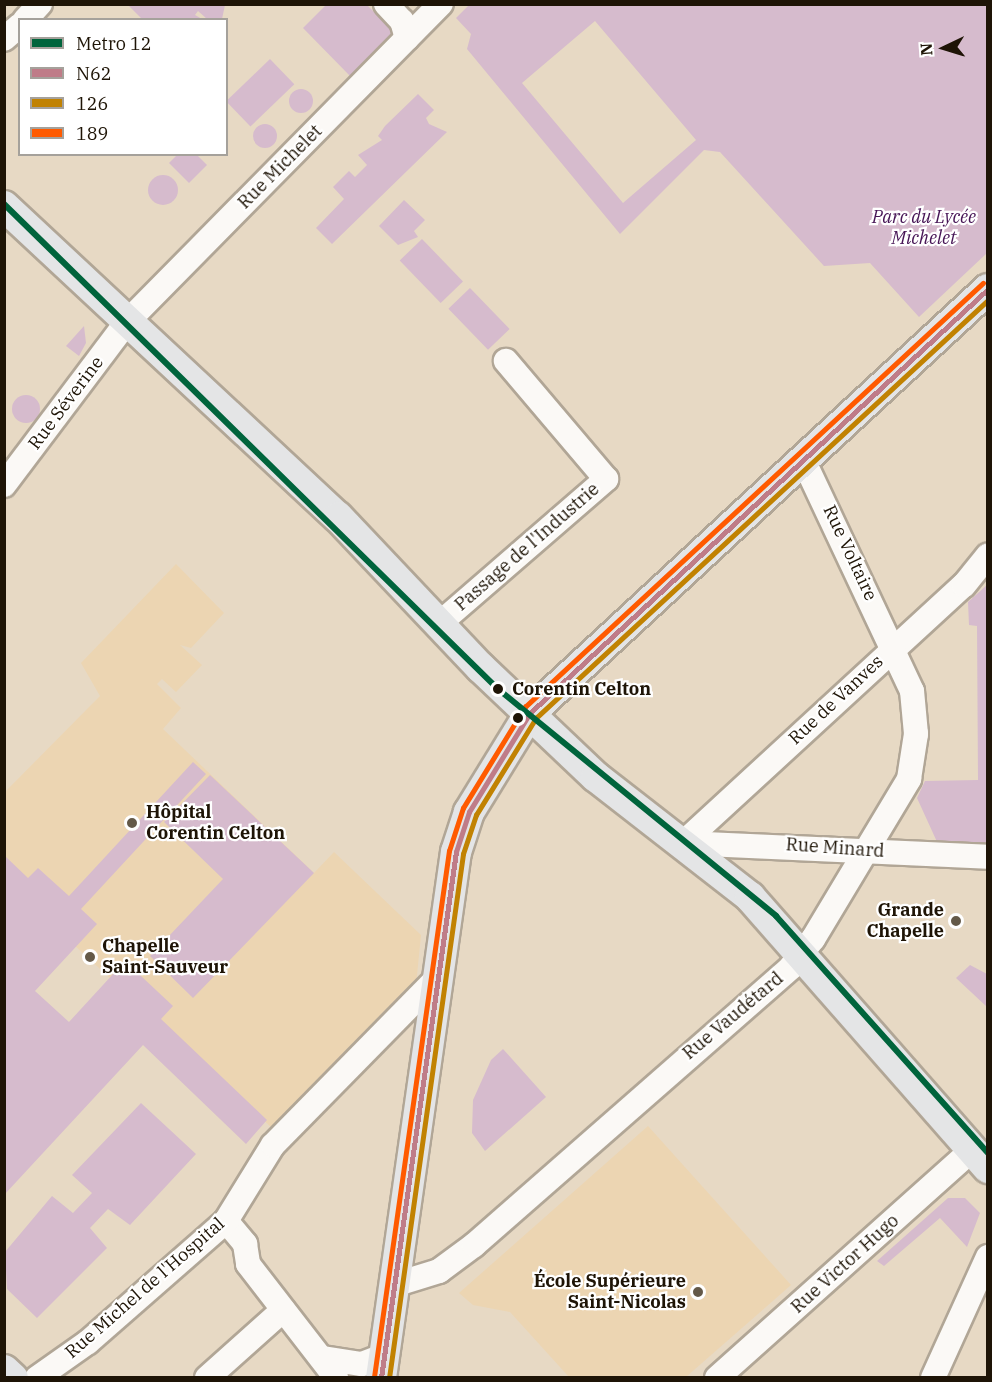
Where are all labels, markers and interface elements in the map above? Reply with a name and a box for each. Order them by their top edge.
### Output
legend [18,18,228,156]
north arrow [914,18,974,78]
text: Metro 12 [76,32,152,55]
text: N [916,42,936,56]
text: N62 [76,62,112,85]
text: 126 [76,92,108,115]
street label: Rue Michelet [234,121,326,213]
text: 189 [76,122,108,145]
park label: Parc du Lycée Michelet [872,207,976,250]
street label: Rue Séverine [24,352,108,454]
street label: Passage de l'Industrie [450,478,604,616]
street label: Rue Voltaire [818,502,882,604]
street label: Rue de Vanves [784,651,888,749]
place label: Corentin Celton [512,678,651,700]
marker: Corentin Celton [489,680,507,698]
unlabelled marker [512,712,524,724]
place label: Hôpital Corentin Celton [146,802,285,844]
marker: Hôpital Corentin Celton [123,814,141,832]
street label: Rue Minard [785,834,885,862]
place label: Grande Chapelle [866,900,944,942]
marker: Grande Chapelle [949,914,963,928]
place label: Chapelle Saint-Sauveur [102,936,228,978]
marker: Chapelle Saint-Sauveur [83,950,97,964]
street label: Rue Vaudétard [678,968,788,1064]
street label: Rue Victor Hugo [787,1210,903,1318]
street label: Rue Michel de l'Hospital [61,1213,229,1363]
place label: École Supérieure Saint-Nicolas [534,1271,686,1314]
marker: École Supérieure Saint-Nicolas [691,1285,705,1299]

